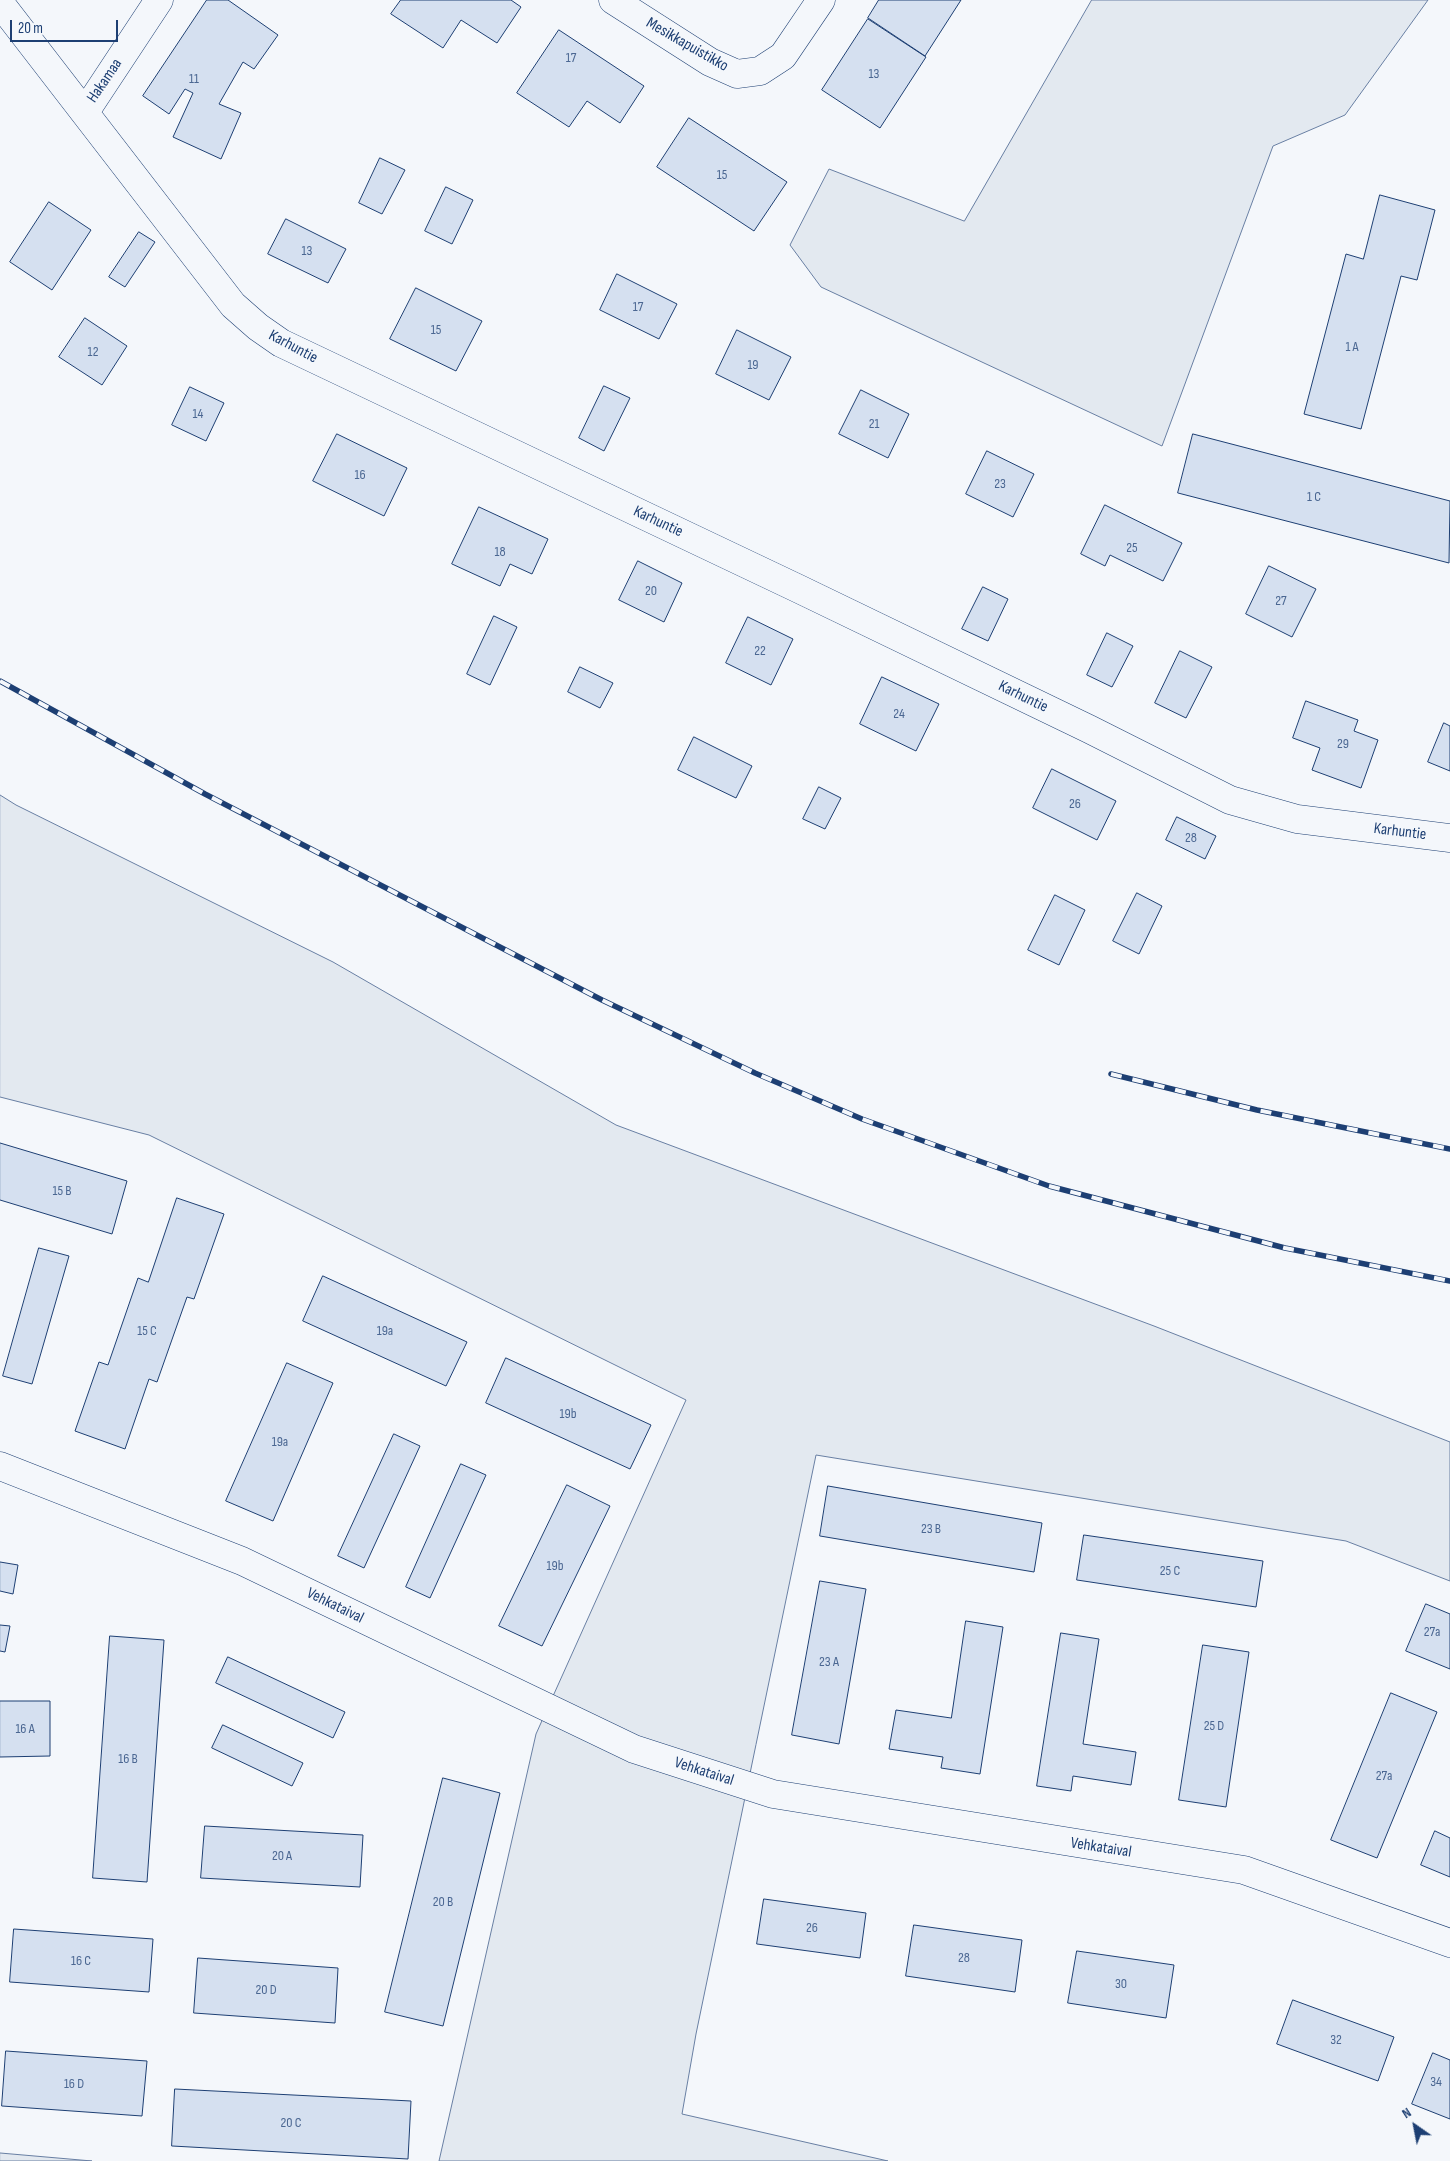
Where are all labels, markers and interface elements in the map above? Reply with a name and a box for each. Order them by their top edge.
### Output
scale bar [12,10,120,42]
street label: Mesikkapuistikko [643,14,731,76]
text: 20 m [18,19,43,38]
house number: 17 [566,50,576,66]
street label: Hakamaa [83,55,127,107]
house number: 13 [869,66,879,82]
house number: 11 [189,71,199,87]
house number: 15 [717,167,727,183]
house number: 13 [302,243,312,259]
house number: 17 [633,299,643,315]
house number: 15 [431,322,441,338]
street label: Karhuntie [265,326,321,368]
house number: 1 A [1345,339,1359,355]
house number: 12 [88,344,98,360]
house number: 19 [747,357,759,373]
house number: 14 [193,406,203,422]
house number: 21 [869,416,879,432]
house number: 16 [354,467,366,483]
house number: 23 [994,476,1006,492]
house number: 1 C [1307,489,1321,505]
street label: Karhuntie [630,502,686,542]
house number: 25 [1126,540,1138,556]
house number: 18 [494,544,506,560]
house number: 20 [645,583,657,599]
house number: 27 [1275,593,1287,609]
house number: 22 [754,643,766,659]
street label: Karhuntie [995,677,1051,717]
house number: 24 [893,706,905,722]
house number: 29 [1337,736,1349,752]
house number: 26 [1069,796,1081,812]
street label: Karhuntie [1373,819,1427,845]
house number: 28 [1185,830,1197,846]
house number: 15 B [53,1183,71,1199]
house number: 15 C [137,1323,157,1339]
house number: 19a [377,1323,393,1339]
house number: 19b [560,1406,576,1422]
house number: 19a [272,1434,288,1450]
house number: 23 B [921,1521,941,1537]
house number: 19b [547,1558,563,1574]
house number: 25 C [1160,1563,1180,1579]
street label: Vehkataival [303,1584,367,1628]
house number: 27a [1424,1624,1440,1640]
house number: 23 A [819,1654,839,1670]
house number: 25 D [1204,1718,1224,1734]
house number: 16 A [15,1721,35,1737]
house number: 16 B [118,1751,138,1767]
street label: Vehkataival [672,1753,736,1791]
house number: 27a [1376,1768,1392,1784]
street label: Vehkataival [1069,1834,1133,1862]
house number: 20 A [272,1848,292,1864]
house number: 20 B [433,1894,453,1910]
house number: 26 [806,1920,818,1936]
house number: 28 [958,1950,970,1966]
house number: 16 C [71,1953,91,1969]
house number: 30 [1115,1976,1127,1992]
house number: 20 D [255,1982,277,1998]
house number: 32 [1330,2032,1342,2048]
house number: 34 [1430,2074,1442,2090]
house number: 16 D [64,2076,84,2092]
north arrow [1390,2101,1440,2151]
text: N [1399,2104,1414,2122]
house number: 20 C [280,2115,302,2131]

